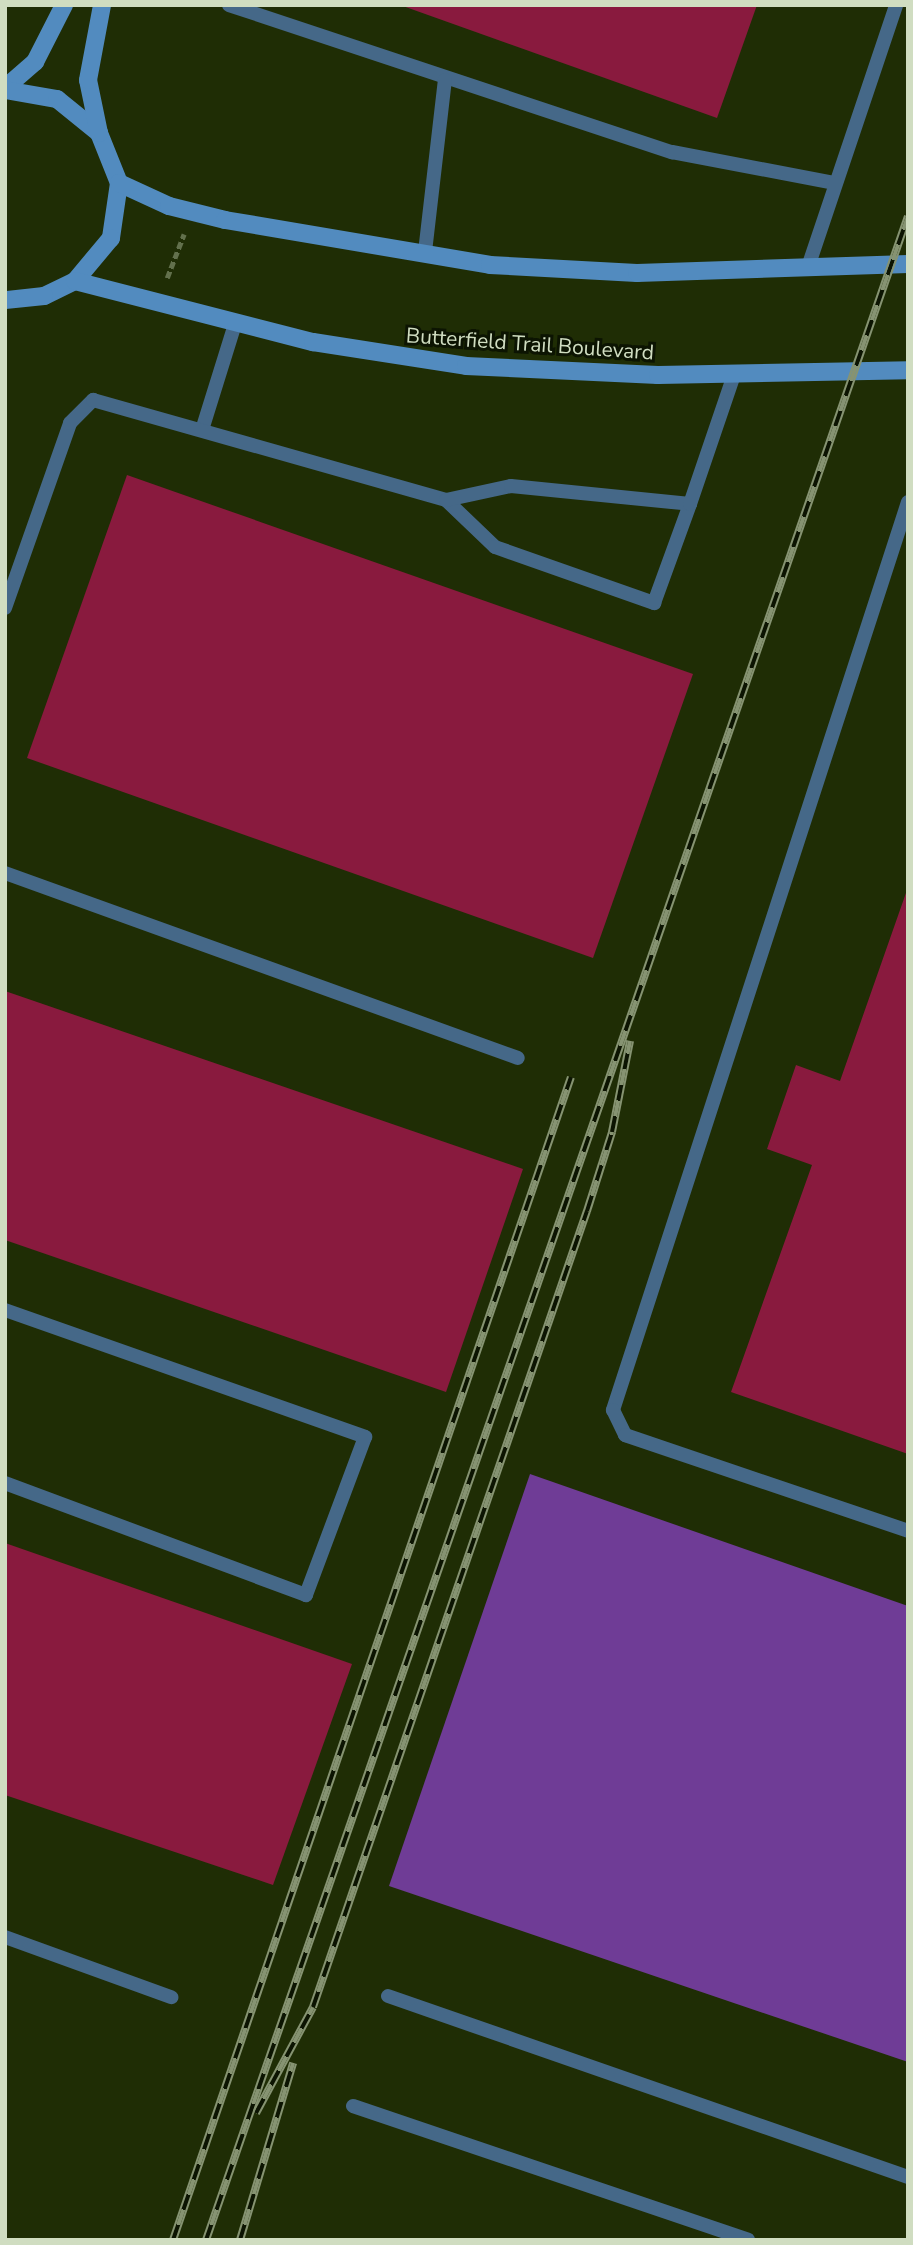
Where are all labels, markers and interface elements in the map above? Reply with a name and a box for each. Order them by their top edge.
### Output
street label: Butterfield Trail Boulevard [405,323,655,365]

